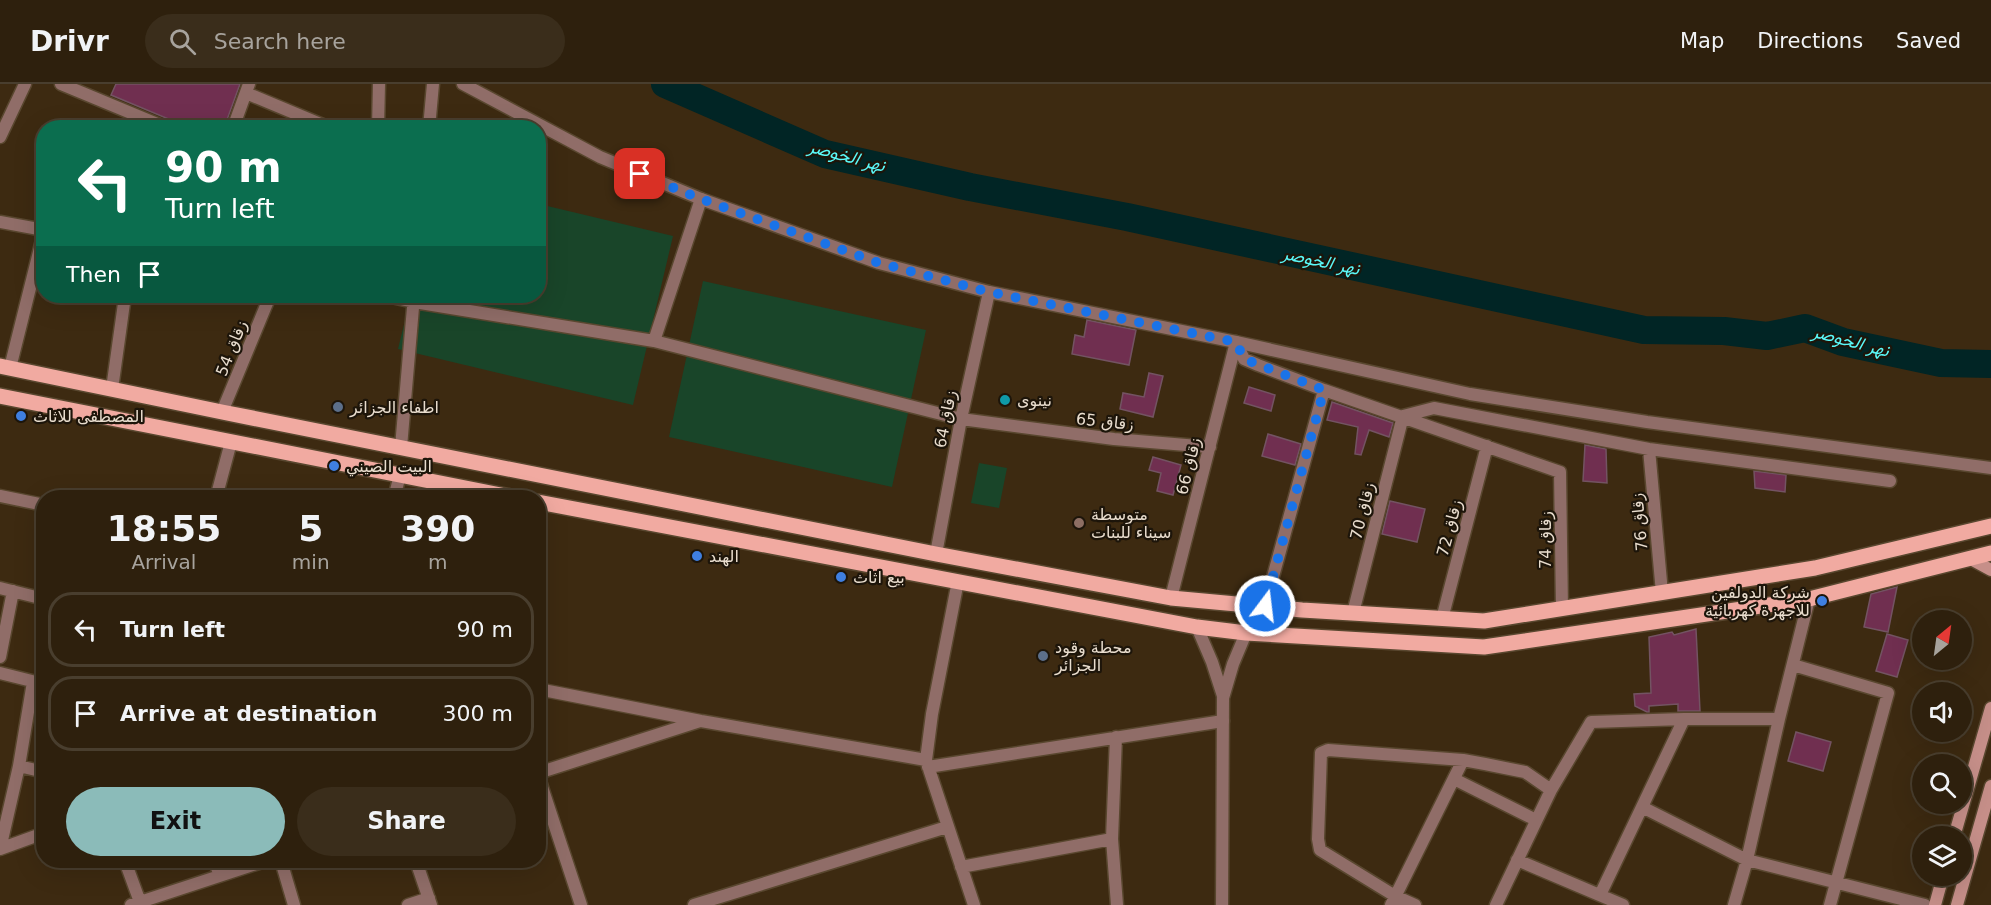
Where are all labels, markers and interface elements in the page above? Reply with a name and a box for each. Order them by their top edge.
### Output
search box [145,14,565,68]
text: Drivr [30,25,109,58]
icon: search [166,25,199,58]
text: Search here [214,29,346,54]
text: Map [1680,29,1724,53]
text: Directions [1757,29,1863,53]
text: Saved [1896,29,1961,53]
water label: نهر الخوصر [805,135,889,177]
text: 90 m [165,143,282,192]
icon: left [66,144,144,222]
pin [614,148,665,199]
icon: arrive [623,157,656,190]
text: Turn left [165,193,275,224]
water label: نهر الخوصر [1279,242,1362,280]
icon: arrive [133,258,166,291]
text: Then [66,262,121,287]
street label: زقاق 54 [212,318,252,379]
water label: نهر الخوصر [1809,320,1893,362]
street label: زقاق 64 [931,389,961,450]
place label: نينوى [1017,391,1052,411]
marker: نينوى [998,393,1012,407]
place label: اطفاء الجزائر [349,398,439,418]
marker: اطفاء الجزائر [331,400,345,414]
place label: المصطفى للاثاث [33,407,144,426]
marker: المصطفى للاثاث [14,409,28,423]
street label: زقاق 65 [1075,409,1135,435]
street label: زقاق 66 [1172,436,1206,497]
place label: البيت الصيني [346,457,432,477]
marker: البيت الصيني [327,459,341,473]
street label: زقاق 70 [1346,481,1380,542]
street label: زقاق 76 [1628,492,1652,552]
street label: زقاق 72 [1433,498,1467,559]
place label: متوسطة سيناء للبنات [1091,505,1171,542]
text: 18:55 [107,508,221,549]
text: 5 [298,508,323,549]
text: 390 [400,508,475,549]
street label: زقاق 74 [1536,511,1556,569]
marker: متوسطة سيناء للبنات [1072,516,1086,530]
place label: الهند [709,547,739,567]
marker: الهند [690,549,704,563]
text: Arrival [131,550,196,574]
text: min [292,550,330,574]
text: m [428,550,448,574]
place label: بيع اثاث [853,568,905,588]
marker: بيع اثاث [834,570,848,584]
position arrow [1233,574,1297,638]
place label: شركة الدولفين للاجهزة كهربائية [1705,583,1810,621]
marker: شركة الدولفين للاجهزة كهربائية [1815,594,1829,608]
north arrow [1912,610,1972,670]
map controls [1912,610,1972,886]
icon: left [69,613,102,646]
text: Turn left [120,617,225,642]
text: 90 m [457,617,513,642]
place label: محطة وقود الجزائر [1054,638,1131,676]
marker: محطة وقود الجزائر [1036,649,1050,663]
button: sound [1912,682,1972,742]
icon: arrive [69,697,102,730]
text: Arrive at destination [120,701,377,726]
text: 300 m [443,701,513,726]
button: search [1912,754,1972,814]
button: Exit [66,787,285,856]
button: Share [297,787,516,856]
button: layers [1912,826,1972,886]

